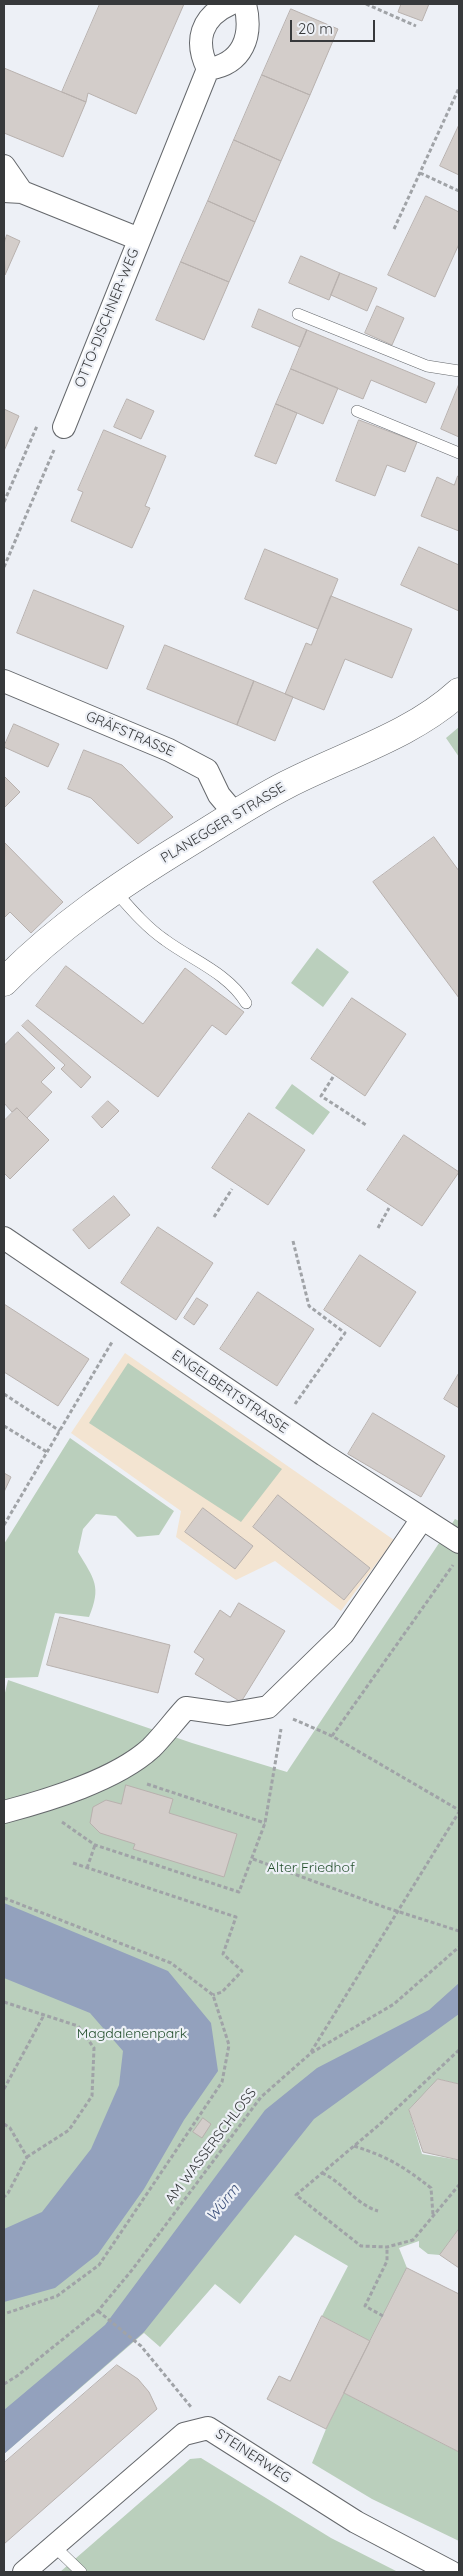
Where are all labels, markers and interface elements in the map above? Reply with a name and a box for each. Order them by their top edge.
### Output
scale bar [293,10,378,42]
text: 20 m [298,19,333,38]
street label: OTTO-DISCHNER-WEG [71,246,143,390]
street label: GRÄFSTRASSE [83,708,177,760]
street label: PLANEGGER STRASSE [158,779,288,867]
street label: ENGELBERTSTRASSE [169,1347,291,1437]
park label: Alter Friedhof [267,1860,355,1876]
park label: Magdalenenpark [77,2026,187,2042]
street label: AM WASSERSCHLOSS [162,2085,260,2207]
water label: Würm [203,2181,243,2225]
street label: STEINERWEG [212,2425,294,2487]

